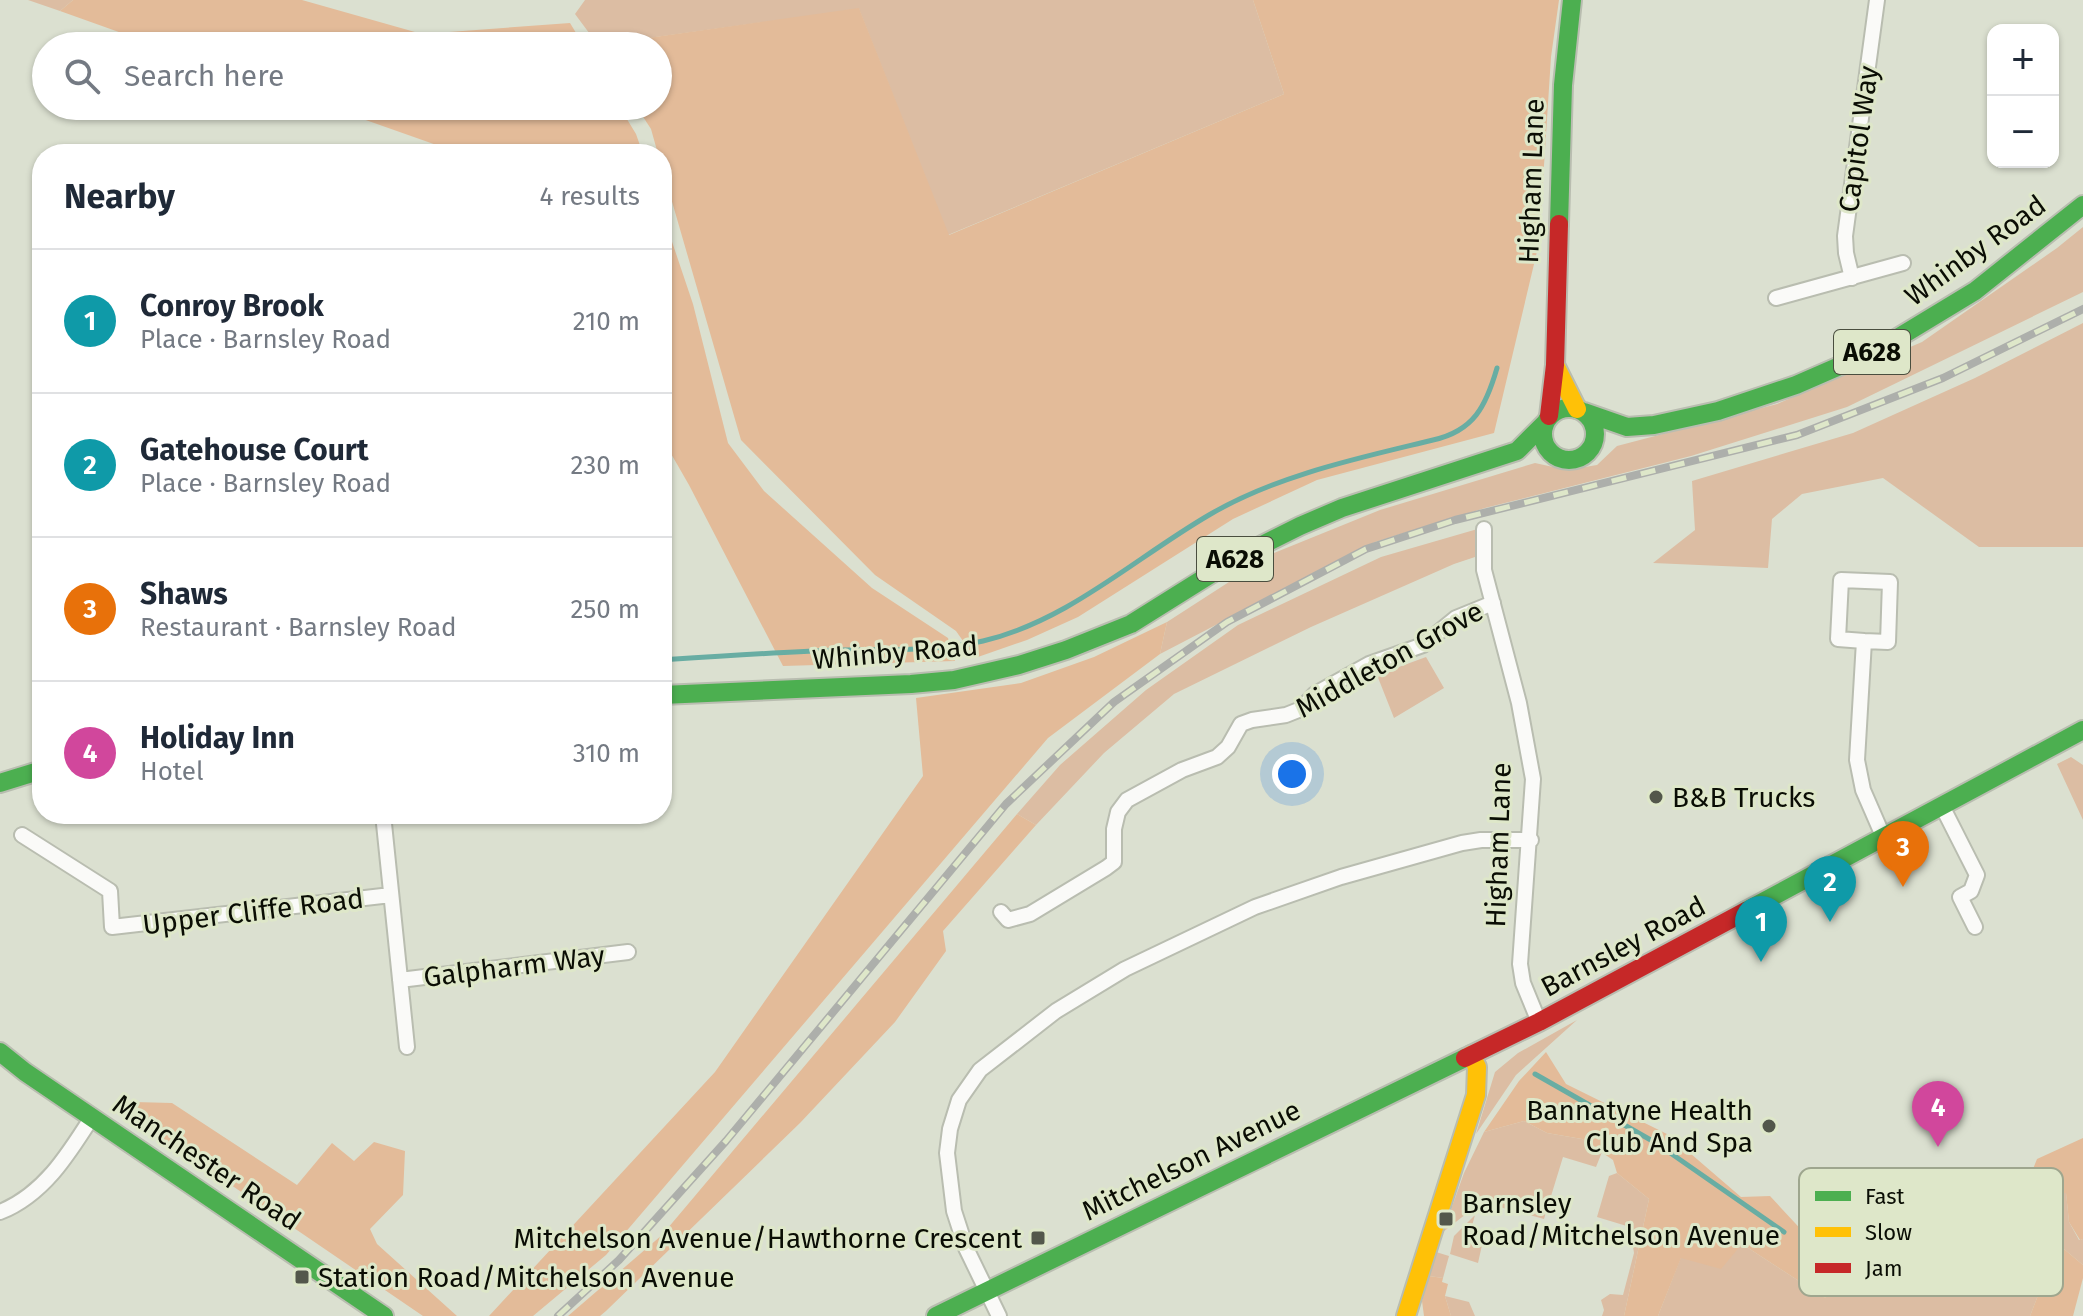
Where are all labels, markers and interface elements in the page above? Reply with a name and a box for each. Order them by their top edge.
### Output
map controls [1987,24,2059,168]
button: + [1987,24,2059,96]
search box [32,32,672,120]
icon: search [60,54,104,98]
text: Search here [124,58,284,94]
street label: Capitol Way [1832,63,1885,214]
button: − [1987,96,2059,168]
street label: Higham Lane [1512,98,1551,264]
text: Nearby [64,176,175,217]
text: 4 results [539,181,640,212]
street label: Whinby Road [1898,188,2052,313]
text: Conroy Brook [140,288,324,324]
text: 1 [84,306,96,337]
text: 210 m [573,306,640,337]
text: Place · Barnsley Road [140,324,391,355]
road number: A628 [1834,330,1910,374]
text: Gatehouse Court [140,432,368,468]
text: 2 [83,450,97,481]
text: 230 m [571,450,640,481]
text: Place · Barnsley Road [140,468,391,499]
road number: A628 [1197,537,1273,581]
text: Shaws [140,576,228,612]
text: 3 [83,594,97,625]
text: 250 m [570,594,640,625]
street label: Middleton Grove [1290,594,1489,725]
text: Restaurant · Barnsley Road [140,612,457,643]
street label: Whinby Road [811,629,979,676]
text: Holiday Inn [140,720,295,756]
text: 4 [83,738,97,769]
text: 310 m [573,738,640,769]
your location [1272,754,1312,794]
text: Hotel [140,756,204,787]
street label: Higham Lane [1479,762,1518,928]
place label: B&B Trucks [1672,781,1815,814]
marker: B&B Trucks [1647,788,1665,806]
pin: 3 [1877,821,1929,887]
pin: 2 [1804,856,1856,922]
street label: Upper Cliffe Road [141,882,366,941]
street label: Barnsley Road [1535,889,1711,1004]
pin: 1 [1735,896,1787,962]
street label: Galpharm Way [422,939,607,994]
pin: 4 [1912,1081,1964,1147]
street label: Manchester Road [107,1087,307,1237]
street label: Mitchelson Avenue [1077,1093,1306,1228]
place label: Bannatyne Health Club And Spa [1526,1094,1753,1159]
marker: Bannatyne Health Club And Spa [1760,1117,1778,1135]
legend [1799,1168,2063,1296]
text: Fast [1865,1183,1905,1210]
place label: Barnsley Road/Mitchelson Avenue [1462,1187,1780,1252]
marker: Barnsley Road/Mitchelson Avenue [1437,1210,1455,1228]
text: Slow [1865,1219,1912,1246]
place label: Mitchelson Avenue/Hawthorne Crescent [513,1222,1023,1255]
marker: Mitchelson Avenue/Hawthorne Crescent [1029,1229,1047,1247]
text: Jam [1865,1255,1903,1282]
place label: Station Road/Mitchelson Avenue [318,1261,735,1294]
marker: Station Road/Mitchelson Avenue [293,1268,311,1286]

